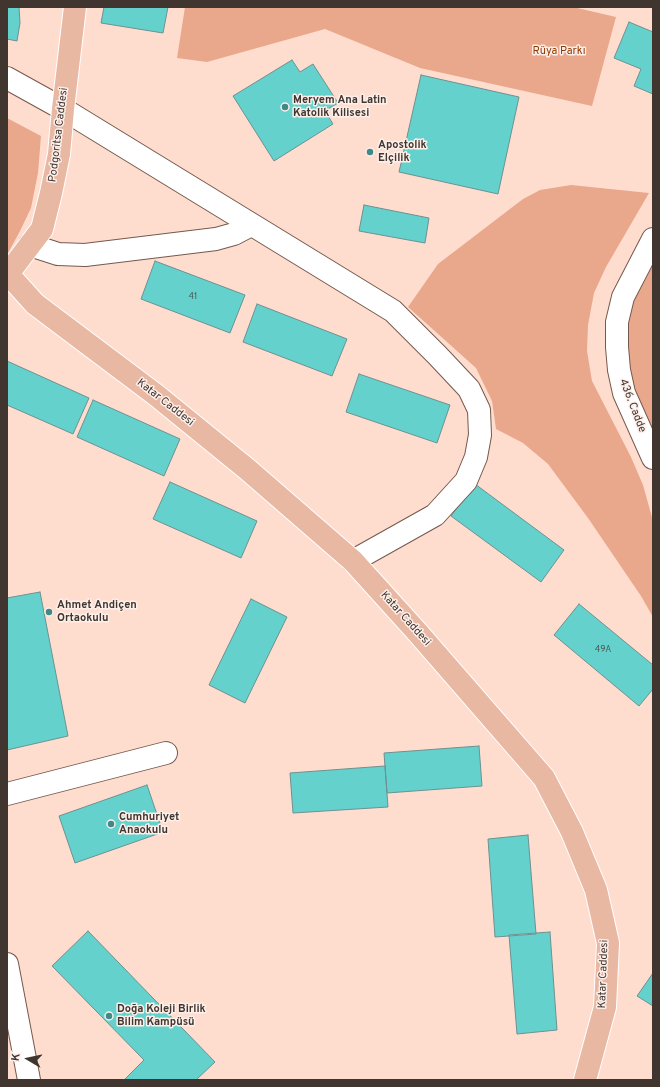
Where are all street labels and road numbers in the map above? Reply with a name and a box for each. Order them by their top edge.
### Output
street label: Podgoritsa Caddesi [47,87,71,183]
street label: Katar Caddesi [134,377,196,429]
street label: 436. Cadde [616,377,648,435]
street label: Katar Caddesi [377,589,433,649]
street label: Katar Caddesi [596,939,612,1009]

